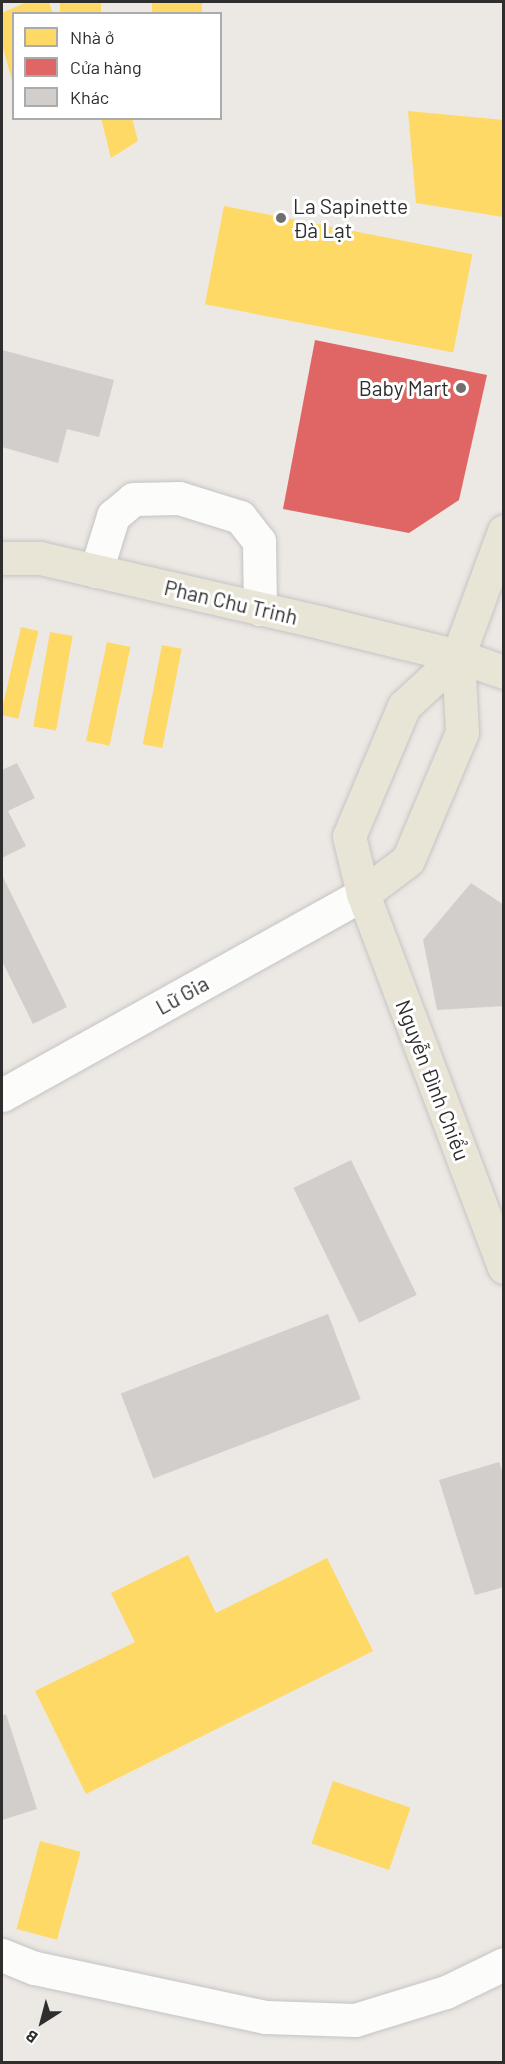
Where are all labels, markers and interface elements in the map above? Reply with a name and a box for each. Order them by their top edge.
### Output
legend [12,12,222,120]
text: Nhà ở [70,26,114,48]
text: Cửa hàng [70,56,142,78]
text: Khác [70,86,109,108]
place label: La Sapinette Đà Lạt [293,193,408,243]
marker: La Sapinette Đà Lạt [274,211,288,225]
place label: Baby Mart [359,375,449,401]
marker: Baby Mart [454,381,468,395]
street label: Phan Chu Trinh [162,574,300,630]
street label: Lữ Gia [151,970,213,1020]
street label: Nguyễn Đình Chiểu [391,996,475,1164]
north arrow [12,1992,72,2052]
text: B [22,2026,41,2048]

